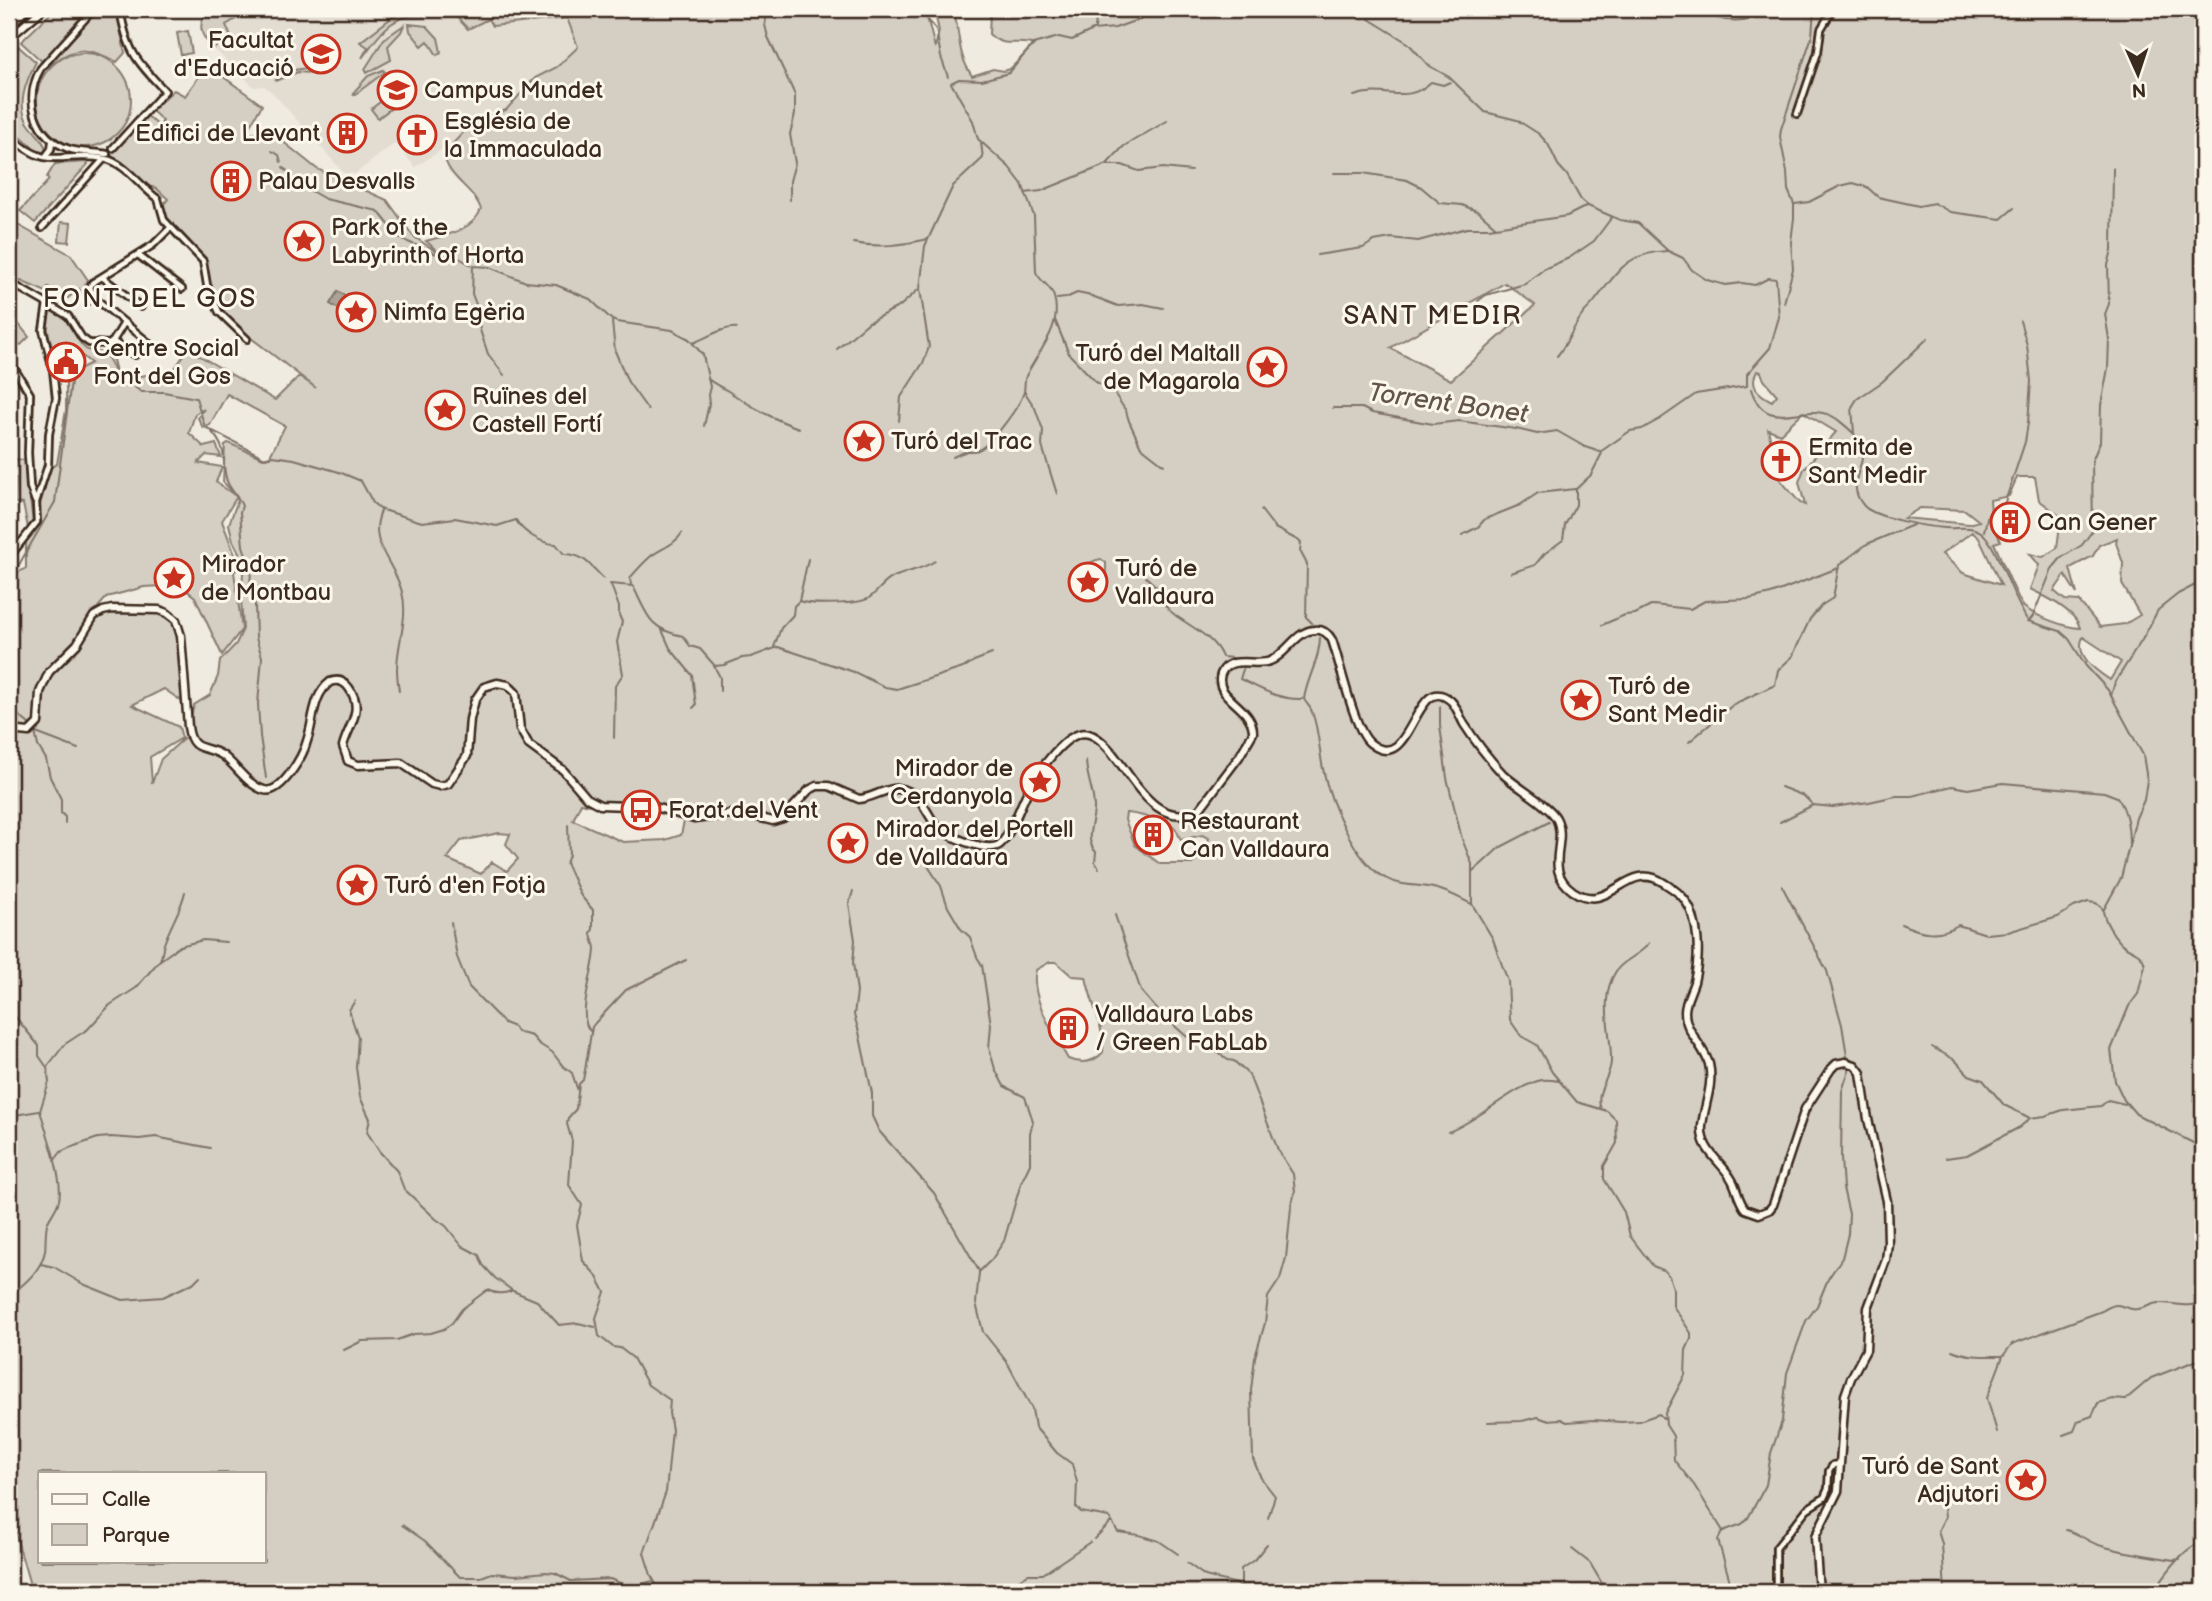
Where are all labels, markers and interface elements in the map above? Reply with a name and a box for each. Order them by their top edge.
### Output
place label: Facultat d'Educació [174,26,295,83]
school or university icon: Facultat d'Educació [300,33,342,75]
north arrow [2104,38,2174,108]
school or university icon: Campus Mundet [376,69,418,111]
place label: Campus Mundet [424,76,604,105]
text: N [2131,78,2147,101]
place label: Església de la Immaculada [444,107,602,164]
building icon: Edifici de Llevant [326,112,368,154]
church icon: Església de la Immaculada [396,114,438,156]
place label: Edifici de Llevant [135,119,321,148]
building icon: Palau Desvalls [210,160,252,202]
place label: Palau Desvalls [258,167,415,196]
place label: Park of the Labyrinth of Horta [331,213,524,270]
place icon: Park of the Labyrinth of Horta [283,220,325,262]
district label: FONT DEL GOS [43,284,257,315]
place icon: Nimfa Egèria [335,291,377,333]
place label: Nimfa Egèria [383,298,525,327]
district label: SANT MEDIR [1344,301,1522,332]
place label: Centre Social Font del Gos [93,334,239,391]
place label: Turó del Maltall de Magarola [1075,339,1240,396]
public building icon: Centre Social Font del Gos [45,341,87,383]
place icon: Turó del Maltall de Magarola [1246,346,1288,388]
water label: Torrent Bonet [1366,377,1531,431]
place label: Ruïnes del Castell Fortí [472,382,602,439]
place icon: Ruïnes del Castell Fortí [424,389,466,431]
place icon: Turó del Trac [843,420,885,462]
place label: Turó del Trac [891,427,1032,456]
place label: Ermita de Sant Medir [1808,433,1927,490]
church icon: Ermita de Sant Medir [1760,440,1802,482]
building icon: Can Gener [1989,501,2031,543]
place label: Can Gener [2037,508,2157,537]
place label: Mirador de Montbau [201,550,331,607]
place label: Turó de Valldaura [1115,554,1215,611]
place icon: Mirador de Montbau [153,557,195,599]
place icon: Turó de Valldaura [1067,561,1109,603]
place label: Turó de Sant Medir [1608,672,1727,729]
place icon: Turó de Sant Medir [1560,679,1602,721]
place label: Mirador de Cerdanyola [890,754,1013,811]
place icon: Mirador de Cerdanyola [1019,761,1061,803]
bus stop icon: Forat del Vent [620,789,662,831]
place label: Forat del Vent [668,796,819,825]
place label: Restaurant Can Valldaura [1180,807,1330,864]
building icon: Restaurant Can Valldaura [1132,814,1174,856]
place label: Mirador del Portell de Valldaura [875,815,1074,872]
place icon: Mirador del Portell de Valldaura [827,822,869,864]
place icon: Turó d'en Fotja [336,864,378,906]
place label: Turó d'en Fotja [384,871,546,900]
place label: Valldaura Labs / Green FabLab [1095,1000,1268,1057]
building icon: Valldaura Labs / Green FabLab [1047,1007,1089,1049]
place label: Turó de Sant Adjutori [1862,1452,2000,1509]
place icon: Turó de Sant Adjutori [2005,1459,2047,1501]
legend [38,1472,266,1562]
text: Calle [102,1487,151,1512]
text: Parque [102,1523,170,1548]

